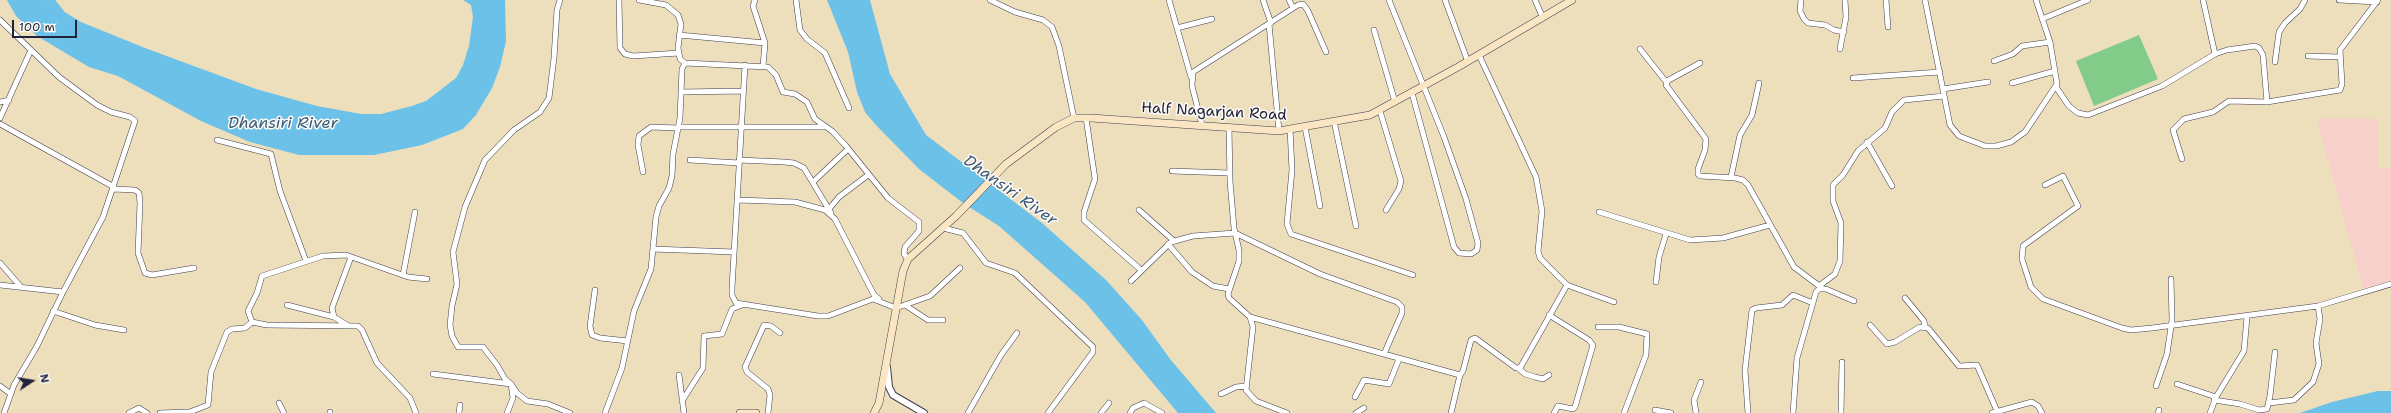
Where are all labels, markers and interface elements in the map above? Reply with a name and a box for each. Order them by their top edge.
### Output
scale bar [14,12,79,38]
text: 100 m [19,19,55,35]
street label: Half Nagarjan Road [1141,99,1287,125]
water label: Dhansiri River [228,114,338,134]
water label: Dhansiri River [959,152,1061,230]
north arrow [12,361,52,401]
text: N [36,373,52,384]

